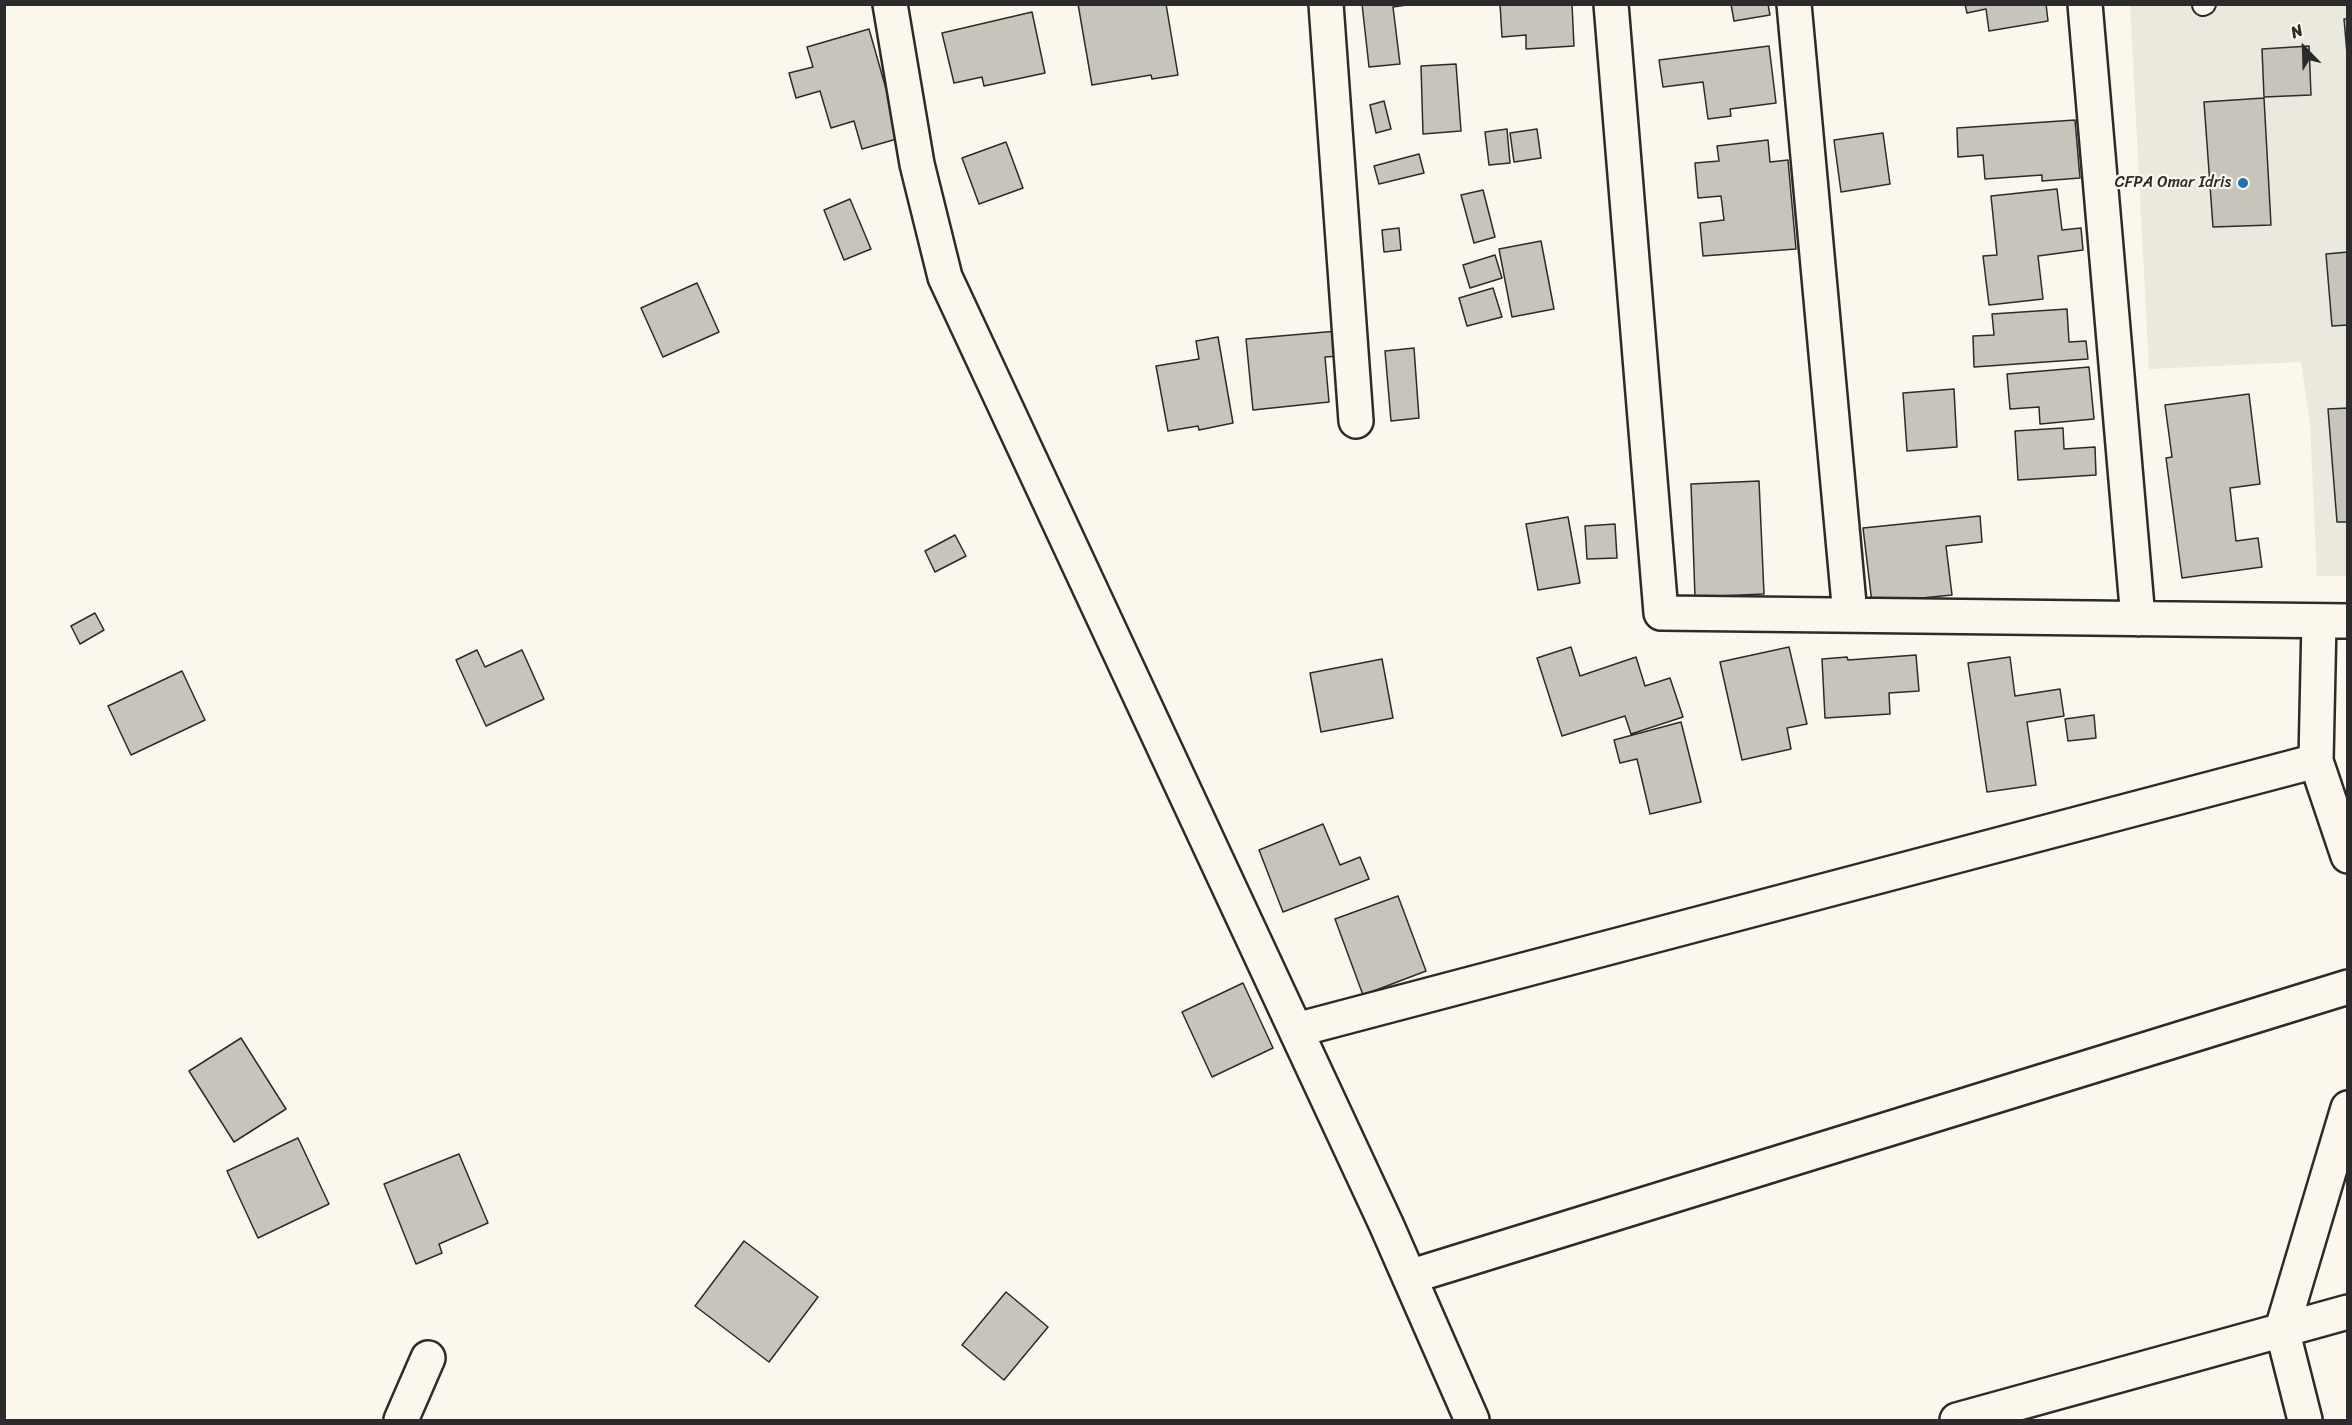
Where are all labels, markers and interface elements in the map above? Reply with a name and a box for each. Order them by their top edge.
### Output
text: N [2286,15,2308,46]
north arrow [2274,18,2334,78]
place label: CFPA Omar Idris [2115,173,2231,193]
marker: CFPA Omar Idris [2236,176,2250,190]

